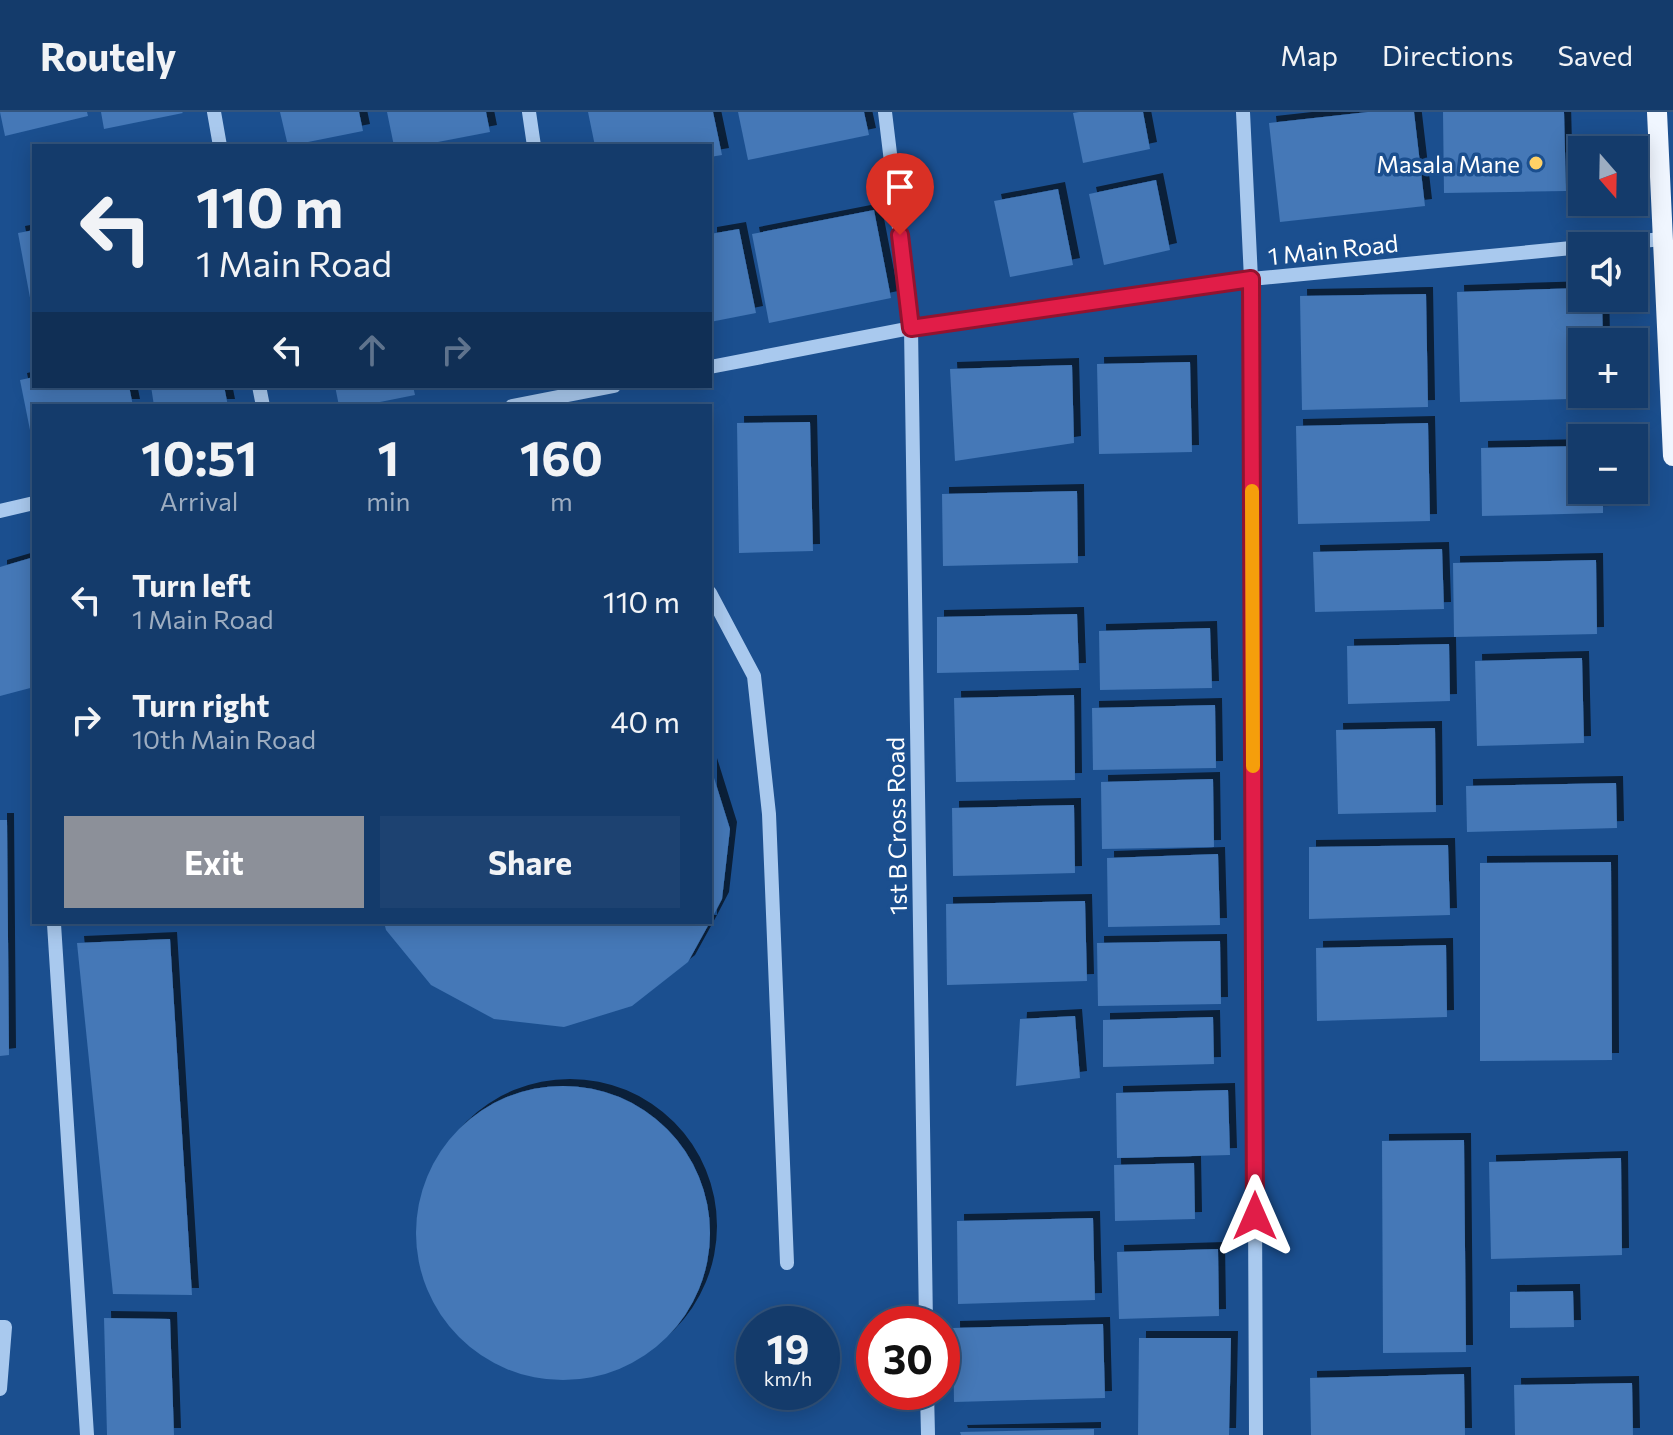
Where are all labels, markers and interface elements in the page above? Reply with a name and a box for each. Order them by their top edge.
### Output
text: Routely [40,32,176,79]
text: Map [1280,38,1338,72]
text: Directions [1382,38,1513,72]
text: Saved [1557,38,1633,72]
north arrow [1568,136,1648,216]
map controls [1568,136,1648,504]
place label: Masala Mane [1376,149,1520,178]
pin [866,153,934,235]
marker: Masala Mane [1527,154,1545,172]
icon: arrive [878,165,922,209]
text: 110 m [196,171,343,240]
icon: left [64,176,168,280]
street label: 1 Main Road [1266,228,1400,270]
button: sound [1568,232,1648,312]
text: 1 Main Road [196,240,392,284]
icon: left [266,328,310,372]
icon: ahead [350,328,394,372]
icon: right [434,328,478,372]
button: + [1568,328,1648,408]
button: − [1568,424,1648,504]
text: 10:51 [141,427,257,486]
text: 1 [378,427,399,486]
text: 160 [520,427,603,486]
text: Arrival [160,485,238,516]
text: min [366,485,411,516]
text: m [550,485,573,516]
text: Turn left [132,566,251,603]
icon: left [64,578,108,622]
text: 110 m [603,582,680,619]
text: 1 Main Road [132,603,274,634]
text: Turn right [132,686,269,723]
icon: right [64,698,108,742]
text: 40 m [611,702,680,739]
text: 10th Main Road [132,723,316,754]
street label: 1st B Cross Road [880,737,912,915]
button: Exit [64,816,364,908]
button: Share [380,816,680,908]
position arrow [1213,1174,1297,1258]
speed limit sign: 30 [856,1306,960,1410]
text: 19 [767,1323,809,1372]
text: km/h [764,1366,812,1390]

